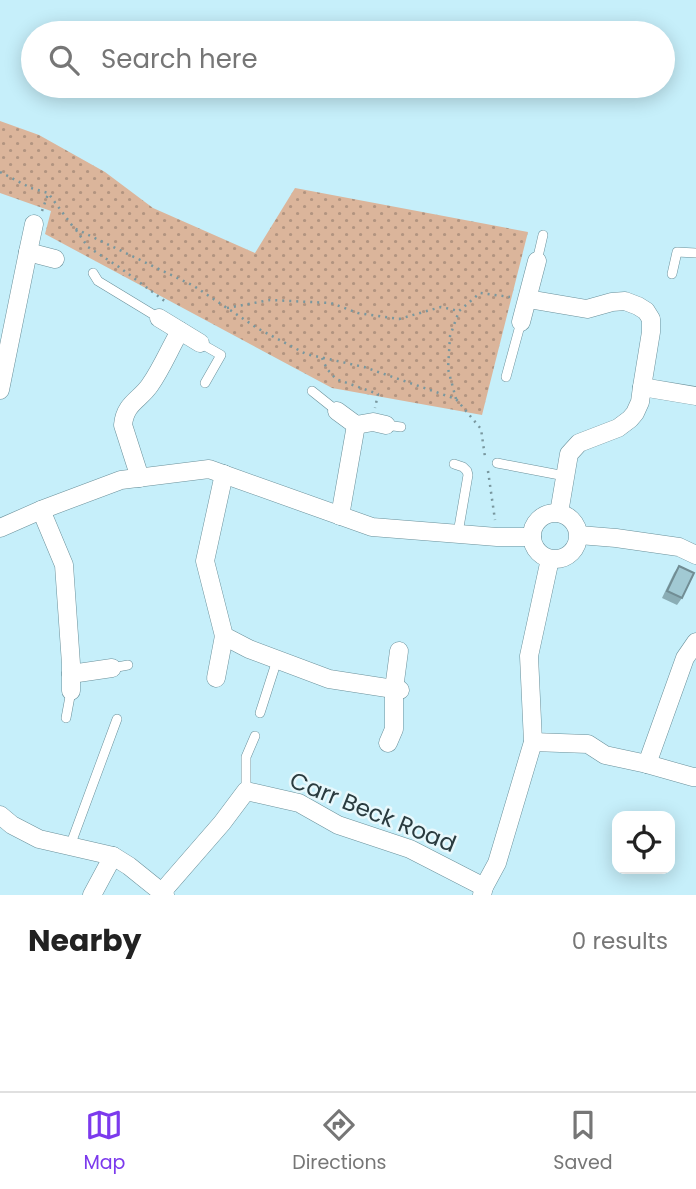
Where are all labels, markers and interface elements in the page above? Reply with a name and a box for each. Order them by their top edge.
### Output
search box [21,21,675,98]
icon: search [45,41,83,79]
text: Search here [101,41,258,77]
street label: Carr Beck Road [285,764,461,860]
map controls [612,811,675,874]
button: locate [612,811,675,874]
text: Nearby [28,919,142,962]
text: 0 results [572,925,668,957]
tab: Map [83,1106,125,1177]
tab: Directions [292,1106,387,1177]
tab: Saved [553,1106,613,1177]

